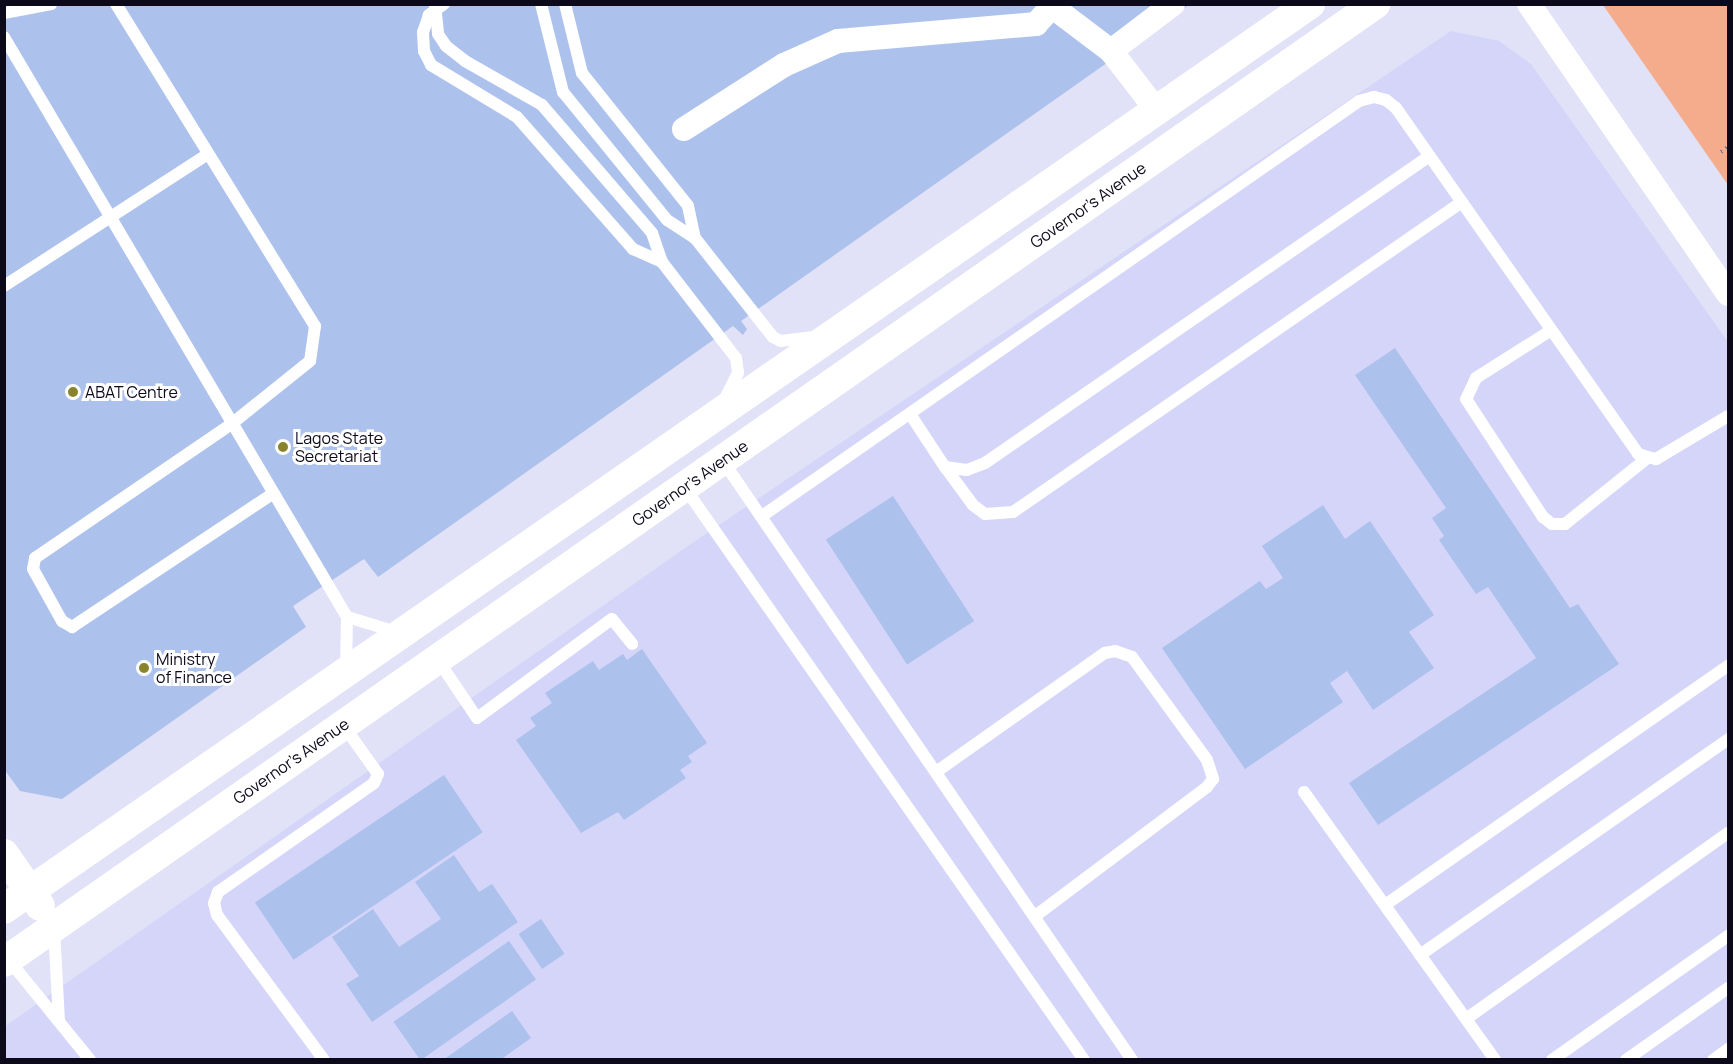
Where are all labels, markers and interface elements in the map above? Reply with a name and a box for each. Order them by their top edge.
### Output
street label: Governor's Avenue [1027,158,1149,252]
place label: ABAT Centre [85,382,178,402]
marker: ABAT Centre [66,385,80,399]
place label: Lagos State Secretariat [295,428,383,466]
street label: Governor's Avenue [629,436,751,530]
marker: Lagos State Secretariat [276,440,290,454]
place label: Ministry of Finance [156,649,232,687]
marker: Ministry of Finance [137,661,151,675]
street label: Governor's Avenue [230,714,352,808]

